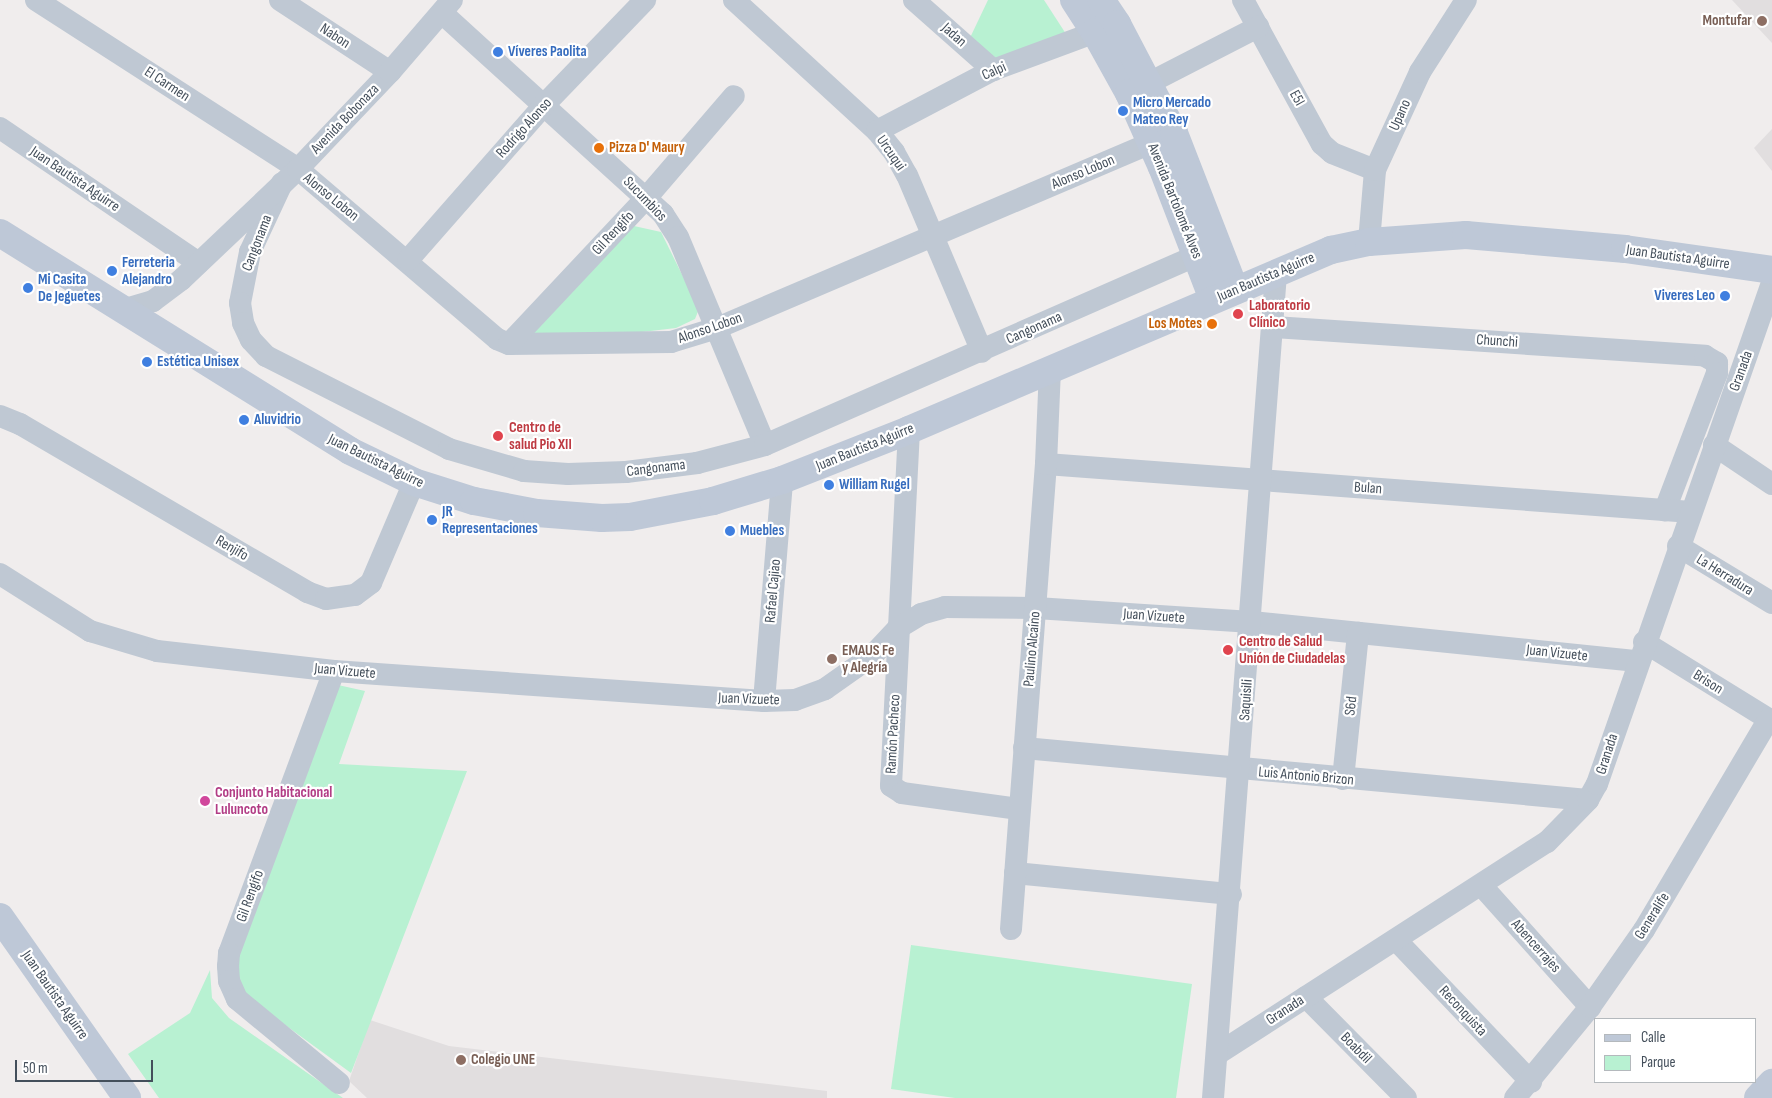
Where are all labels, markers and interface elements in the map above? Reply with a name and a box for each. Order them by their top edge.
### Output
place label: Montufar [1702,12,1752,30]
marker: Montufar [1756,15,1768,27]
street label: Jadan [938,19,970,51]
street label: Nabon [317,20,353,52]
place label: Víveres Paolita [508,43,587,61]
marker: Víveres Paolita [492,46,504,58]
street label: Calpi [979,58,1009,84]
street label: El Carmen [141,63,193,105]
street label: Avenida Bobonaza [307,80,383,158]
street label: E5I [1285,87,1309,109]
place label: Micro Mercado Mateo Rey [1133,93,1211,128]
street label: Rodrigo Alonso [492,94,556,162]
street label: Upano [1385,97,1415,133]
marker: Micro Mercado Mateo Rey [1117,105,1129,117]
street label: Urcuqui [872,132,910,174]
place label: Pizza D' Maury [609,139,685,157]
street label: Avenida Bartolomé Alves [1144,141,1206,261]
street label: Juan Bautista Aguirre [27,142,123,216]
marker: Pizza D' Maury [593,142,605,154]
street label: Alonso Lobon [1049,151,1117,193]
street label: Alonso Lobon [299,169,363,225]
street label: Sucumbios [619,173,671,225]
street label: Gil Rengifo [588,207,638,259]
street label: Cangonama [238,212,276,274]
street label: Juan Bautista Aguirre [1625,241,1731,273]
street label: Juan Bautista Aguirre [1215,248,1317,306]
place label: Ferreteria Alejandro [122,253,175,288]
marker: Ferreteria Alejandro [106,265,118,277]
place label: Mi Casita De Jeguetes [38,270,101,305]
marker: Mi Casita De Jeguetes [22,282,34,294]
place label: Viveres Leo [1654,287,1715,305]
marker: Viveres Leo [1719,290,1731,302]
place label: Laboratorio Clínico [1249,296,1310,331]
marker: Laboratorio Clínico [1231,307,1245,321]
street label: Cangonama [1003,308,1065,348]
street label: Alonso Lobon [676,309,744,347]
place label: Los Motes [1148,315,1202,333]
marker: Los Motes [1206,318,1218,330]
street label: Chunchi [1476,331,1518,351]
street label: Granada [1725,348,1757,394]
place label: Estética Unisex [157,353,239,371]
marker: Estética Unisex [141,356,153,368]
place label: Aluvidrio [254,411,301,429]
marker: Aluvidrio [238,414,250,426]
place label: Centro de salud Pio XII [509,418,572,453]
street label: Juan Bautista Aguirre [813,419,917,475]
marker: Centro de salud Pio XII [491,429,505,443]
street label: Juan Bautista Aguirre [325,430,427,492]
street label: Cangonama [626,455,686,481]
place label: William Rugel [839,476,910,494]
street label: Bulan [1353,478,1383,498]
marker: William Rugel [823,479,835,491]
place label: JR Representaciones [442,502,538,537]
marker: JR Representaciones [426,514,438,526]
place label: Muebles [740,522,784,540]
marker: Muebles [724,525,736,537]
street label: Renjifo [212,531,252,565]
street label: La Herradura [1693,550,1757,600]
street label: Rafael Cajiao [761,558,785,624]
street label: Juan Vizuete [1123,605,1185,627]
street label: Paulino Alcaíno [1020,611,1044,687]
place label: Centro de Salud Unión de Ciudadelas [1239,632,1345,667]
place label: EMAUS Fe y Alegría [842,641,894,676]
street label: Juan Vizuete [1525,641,1589,665]
marker: Centro de Salud Unión de Ciudadelas [1221,643,1235,657]
marker: EMAUS Fe y Alegría [826,653,838,665]
street label: Juan Vizuete [314,659,376,683]
street label: Brison [1690,666,1726,698]
street label: Saquisili [1236,679,1256,721]
street label: Juan Vizuete [718,689,780,709]
street label: Ramón Pacheco [882,694,904,774]
street label: S6d [1341,695,1361,717]
street label: Granada [1592,731,1622,777]
street label: Luis Antonio Brizon [1258,763,1354,789]
place label: Conjunto Habitacional Luluncoto [215,783,332,818]
marker: Conjunto Habitacional Luluncoto [199,795,211,807]
street label: Gil Rengifo [232,868,268,924]
street label: Generalife [1631,889,1673,943]
street label: Abencerrajes [1507,916,1565,976]
street label: Juan Bautista Aguirre [18,947,92,1043]
street label: Reconquista [1435,982,1491,1040]
street label: Granada [1263,991,1307,1029]
legend [1594,1018,1757,1083]
text: Calle [1641,1028,1665,1047]
street label: Boabdil [1337,1029,1375,1067]
scale bar [18,1050,155,1082]
place label: Colegio UNE [471,1051,535,1069]
text: Parque [1641,1053,1676,1072]
marker: Colegio UNE [455,1054,467,1066]
text: 50 m [23,1059,48,1078]

